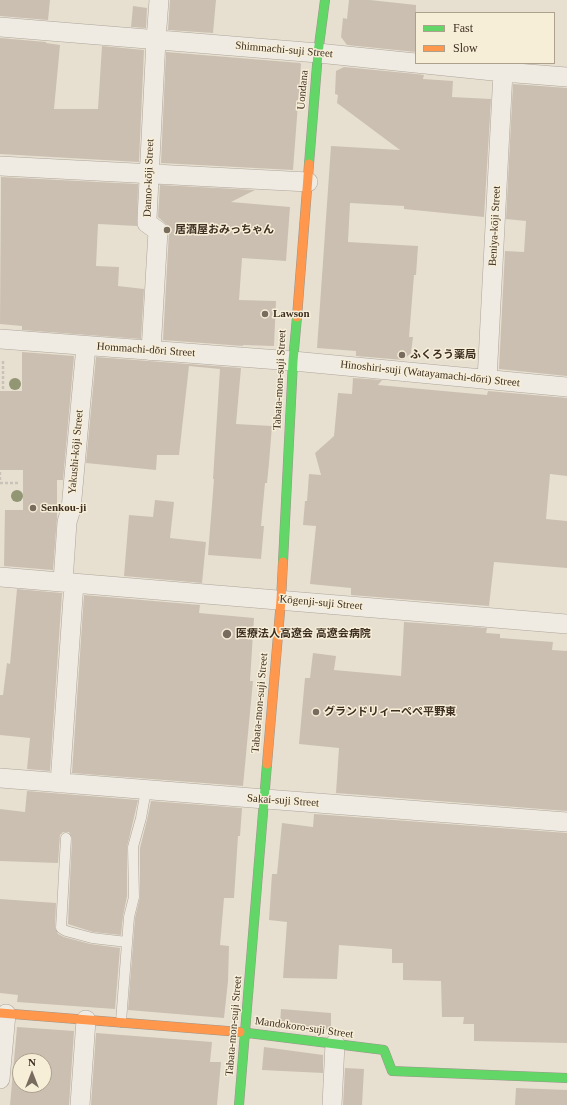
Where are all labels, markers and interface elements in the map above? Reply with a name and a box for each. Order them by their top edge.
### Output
legend [415,12,555,64]
text: Fast [453,21,473,35]
street label: Shimmachi-suji Street [235,39,333,61]
text: Slow [453,41,478,55]
street label: Uondana [295,70,311,110]
street label: Danno-kōji Street [141,139,157,217]
street label: Beniya-kōji Street [486,186,504,266]
place label: 居酒屋おみっちゃん [175,223,274,237]
marker: 居酒屋おみっちゃん [162,225,172,235]
place label: Lawson [273,307,310,321]
marker: Lawson [260,309,270,319]
street label: Tabata-mon-suji Street [271,330,289,430]
street label: Hommachi-dōri Street [96,340,196,360]
place label: ふくろう薬局 [410,348,476,362]
marker: ふくろう薬局 [397,350,407,360]
street label: Hinoshiri-suji (Watayamachi-dōri) Street [340,358,520,390]
street label: Yakushi-kōji Street [66,409,86,495]
place label: Senkou-ji [41,501,86,515]
marker: Senkou-ji [28,503,38,513]
street label: Kōgenji-suji Street [279,593,363,613]
place label: 医療法人高遼会 高遼会病院 [236,627,371,641]
marker: 医療法人高遼会 高遼会病院 [221,628,233,640]
street label: Tabata-mon-suji Street [249,652,271,754]
place label: グランドリィーぺぺ平野東 [324,705,456,719]
marker: グランドリィーぺぺ平野東 [311,707,321,717]
street label: Sakai-suji Street [246,792,320,810]
street label: Tabata-mon-suji Street [223,975,245,1077]
street label: Mandokoro-suji Street [254,1015,354,1041]
north arrow [12,1053,52,1093]
text: N [28,1056,36,1068]

